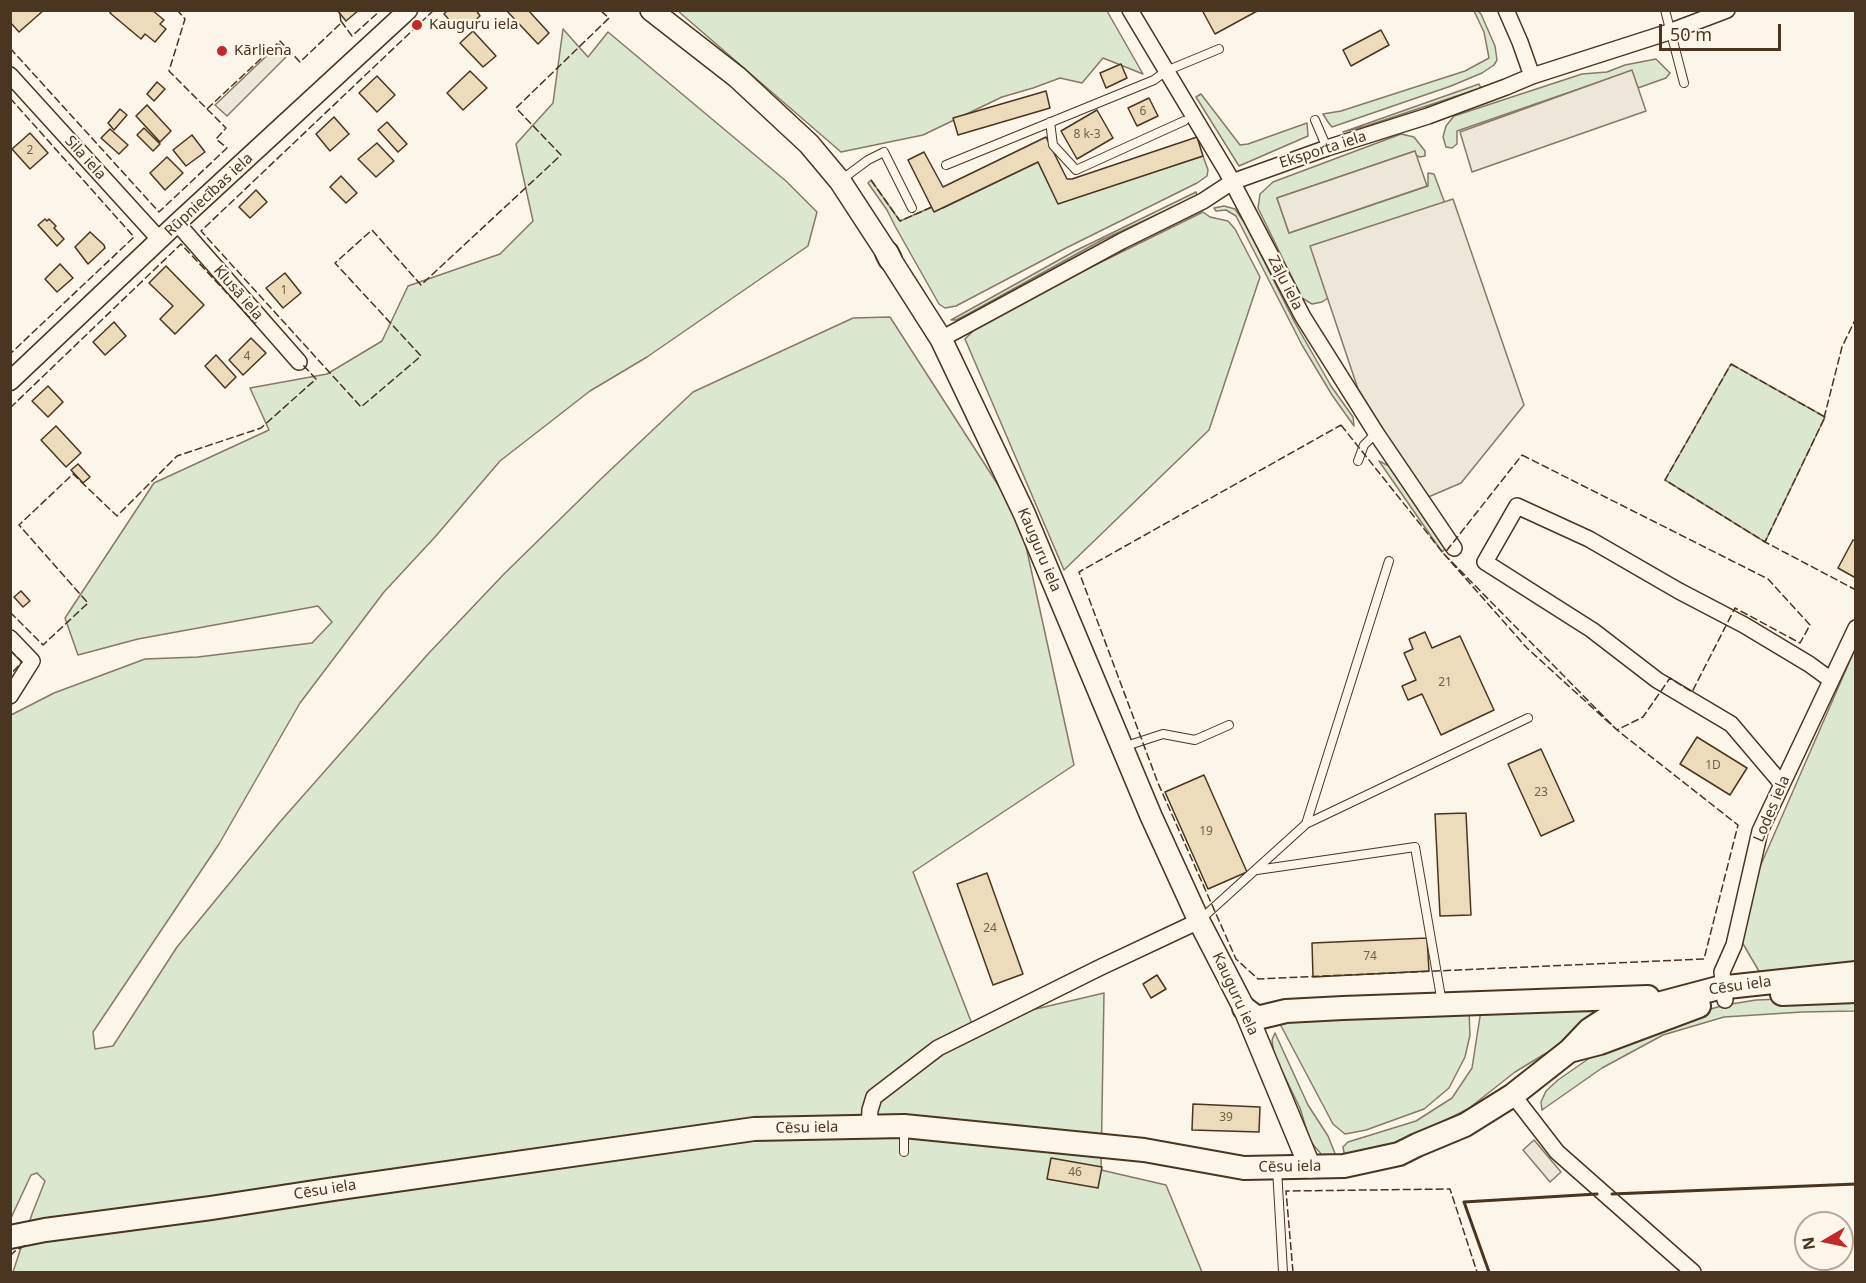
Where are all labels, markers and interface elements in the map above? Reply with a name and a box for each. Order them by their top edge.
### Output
scale bar [1662,12,1784,50]
place label: Kauguru iela [429,16,518,34]
marker: Kauguru iela [410,18,424,32]
text: 50 m [1670,22,1712,46]
place label: Kārliena [234,42,292,60]
marker: Kārliena [215,44,229,58]
house number: 6 [1140,105,1146,119]
street label: Eksporta iela [1277,127,1369,173]
house number: 8 k-3 [1073,128,1101,142]
street label: Sila iela [61,132,109,184]
house number: 2 [27,144,33,158]
street label: Rūpniecības iela [161,150,257,240]
street label: Zāļu iela [1264,253,1306,313]
street label: Klusā iela [209,262,267,324]
house number: 1 [281,284,287,298]
house number: 4 [244,350,250,364]
street label: Kauguru iela [1013,505,1065,595]
house number: 21 [1438,676,1452,690]
house number: 1D [1705,759,1721,773]
street label: Lodes iela [1750,773,1794,845]
house number: 23 [1534,786,1548,800]
house number: 19 [1199,825,1213,839]
house number: 24 [983,922,997,936]
street label: Kauguru iela [1208,950,1262,1038]
house number: 74 [1363,950,1377,964]
street label: Cēsu iela [1708,973,1772,999]
house number: 39 [1219,1111,1233,1125]
street label: Cēsu iela [775,1118,839,1138]
street label: Cēsu iela [1258,1157,1322,1177]
house number: 46 [1068,1166,1082,1180]
street label: Cēsu iela [293,1176,357,1204]
north arrow [1794,1211,1854,1271]
text: N [1796,1235,1820,1252]

